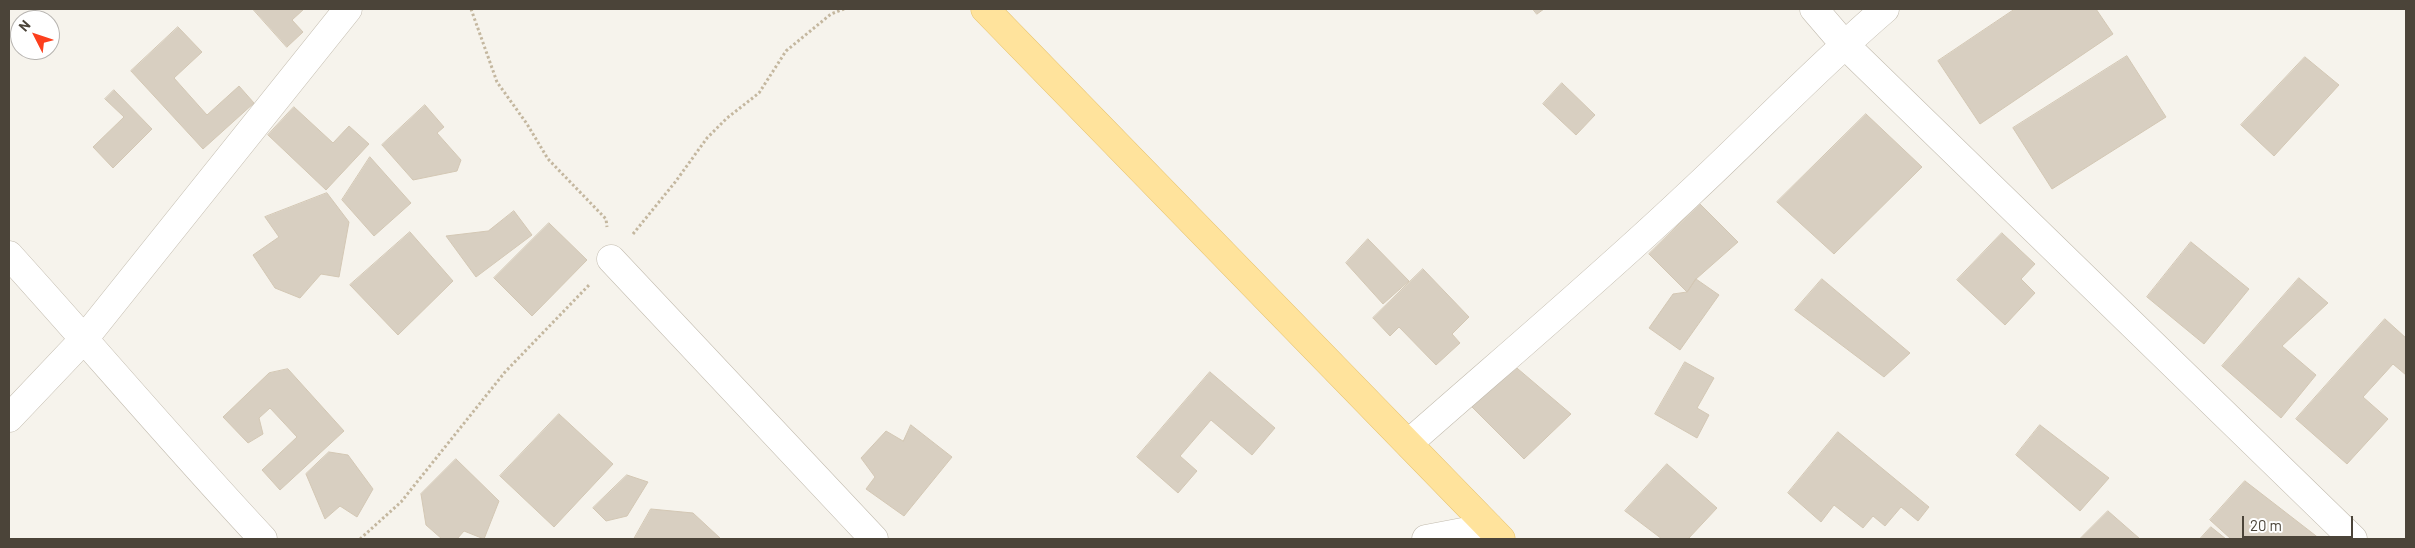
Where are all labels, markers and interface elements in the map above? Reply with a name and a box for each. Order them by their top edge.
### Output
north arrow [10,10,60,60]
text: N [15,16,34,35]
scale bar [2245,506,2356,538]
text: 20 m [2250,516,2282,534]

